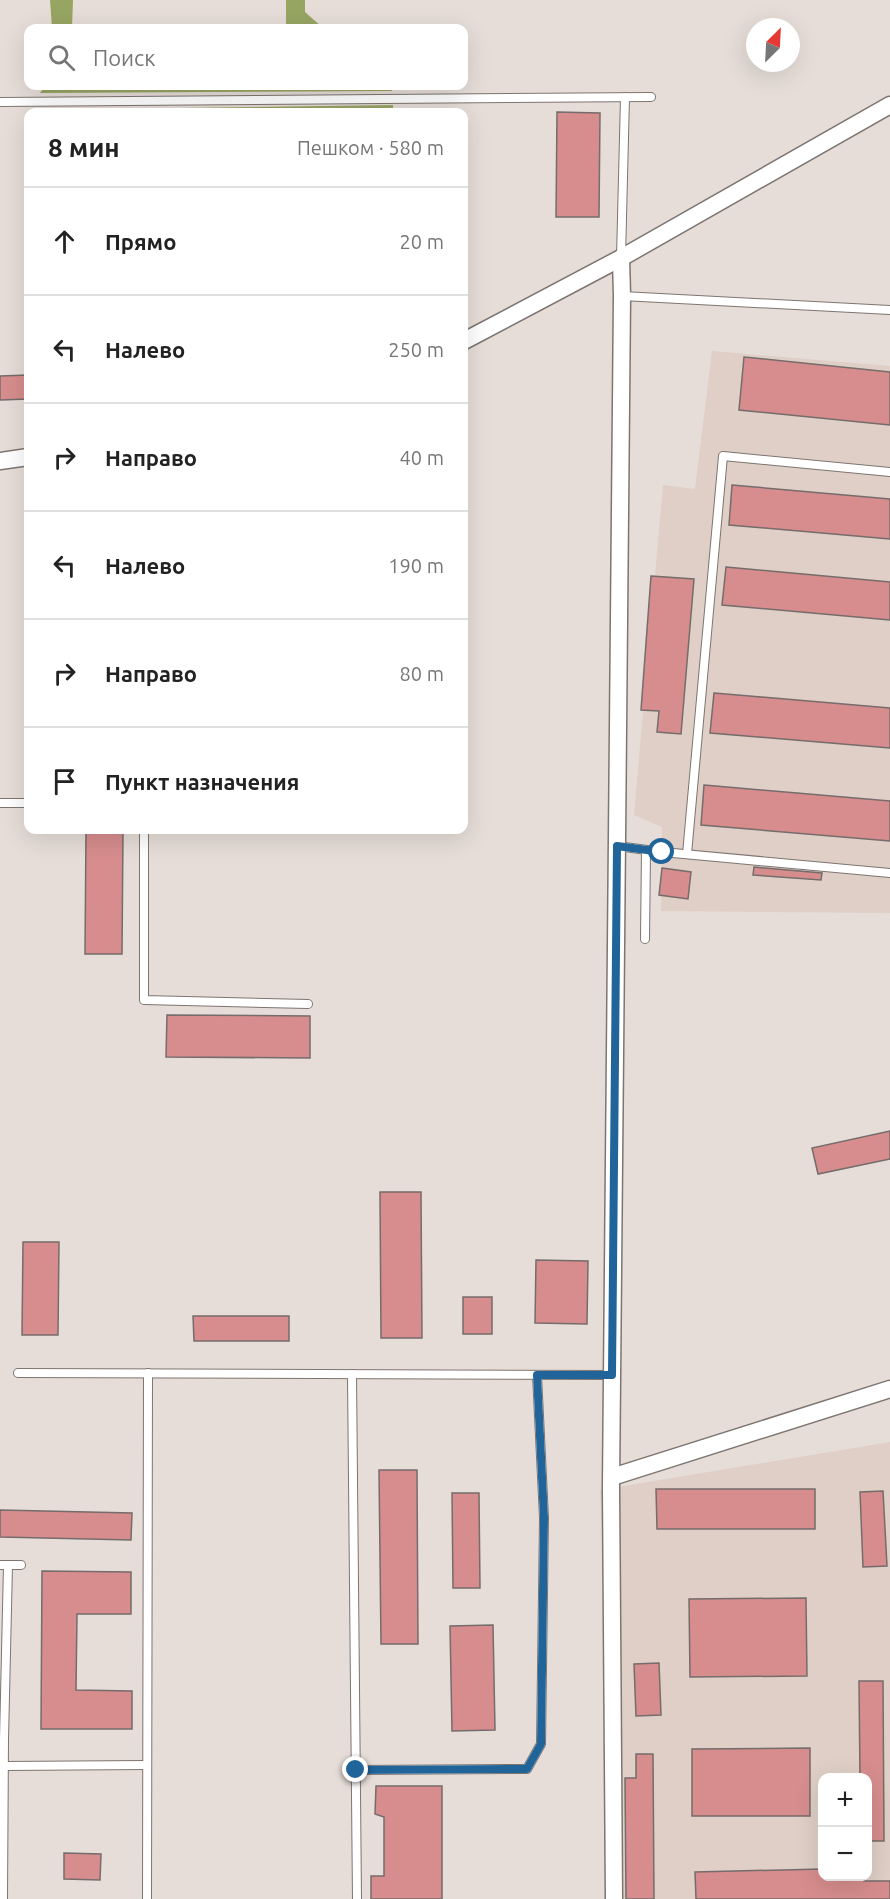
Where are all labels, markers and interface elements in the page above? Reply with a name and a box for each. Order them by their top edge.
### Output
north arrow [746,18,800,72]
search box [24,24,468,90]
icon: search [45,41,78,74]
text: Поиск [93,45,156,70]
text: 8 мин [48,133,120,162]
text: Пешком · 580 m [297,136,444,159]
icon: ahead [48,225,81,258]
text: Прямо [105,229,176,254]
text: 20 m [400,230,444,253]
icon: left [48,333,81,366]
text: Налево [105,337,185,362]
text: 250 m [388,338,444,361]
icon: right [48,441,81,474]
text: Направо [105,445,197,470]
text: 40 m [400,446,444,469]
icon: left [48,549,81,582]
text: Налево [105,553,185,578]
text: 190 m [388,554,444,577]
icon: right [48,657,81,690]
text: Направо [105,661,197,686]
text: 80 m [400,662,444,685]
icon: arrive [48,765,81,798]
text: Пункт назначения [105,769,299,794]
route start [648,838,674,864]
route end [342,1756,368,1782]
map controls [818,1773,872,1881]
button: + [818,1773,872,1827]
button: − [818,1827,872,1881]

